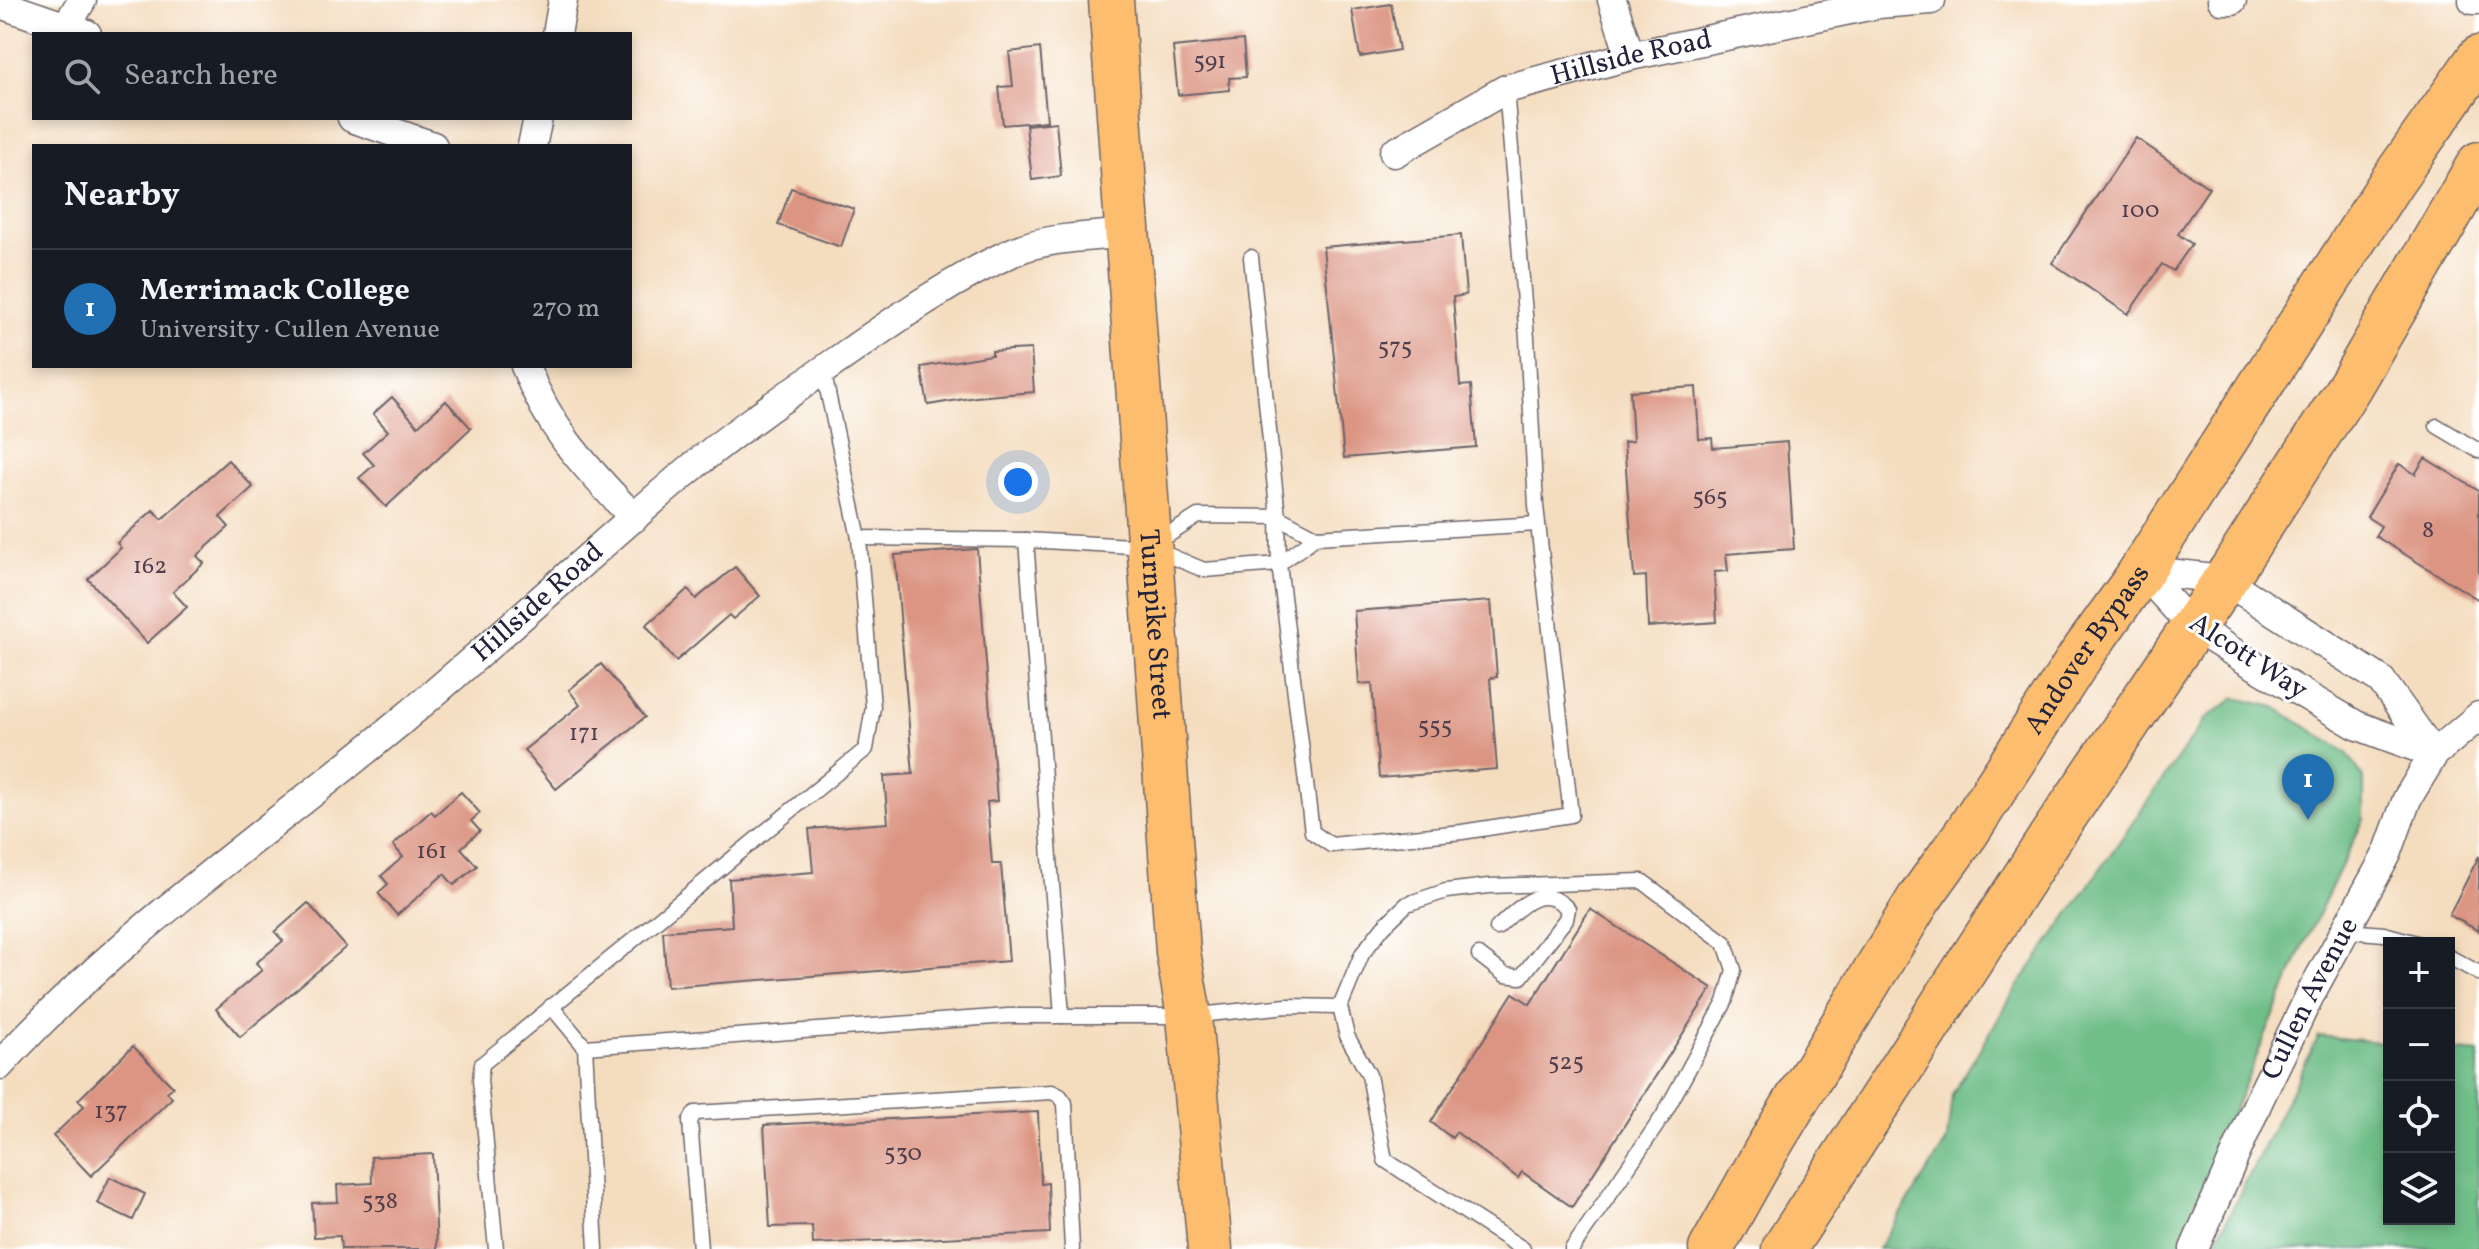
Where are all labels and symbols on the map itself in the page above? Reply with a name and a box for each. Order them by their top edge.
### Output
street label: Hillside Road [1546,20,1715,96]
house number: 591 [1194,45,1226,79]
house number: 100 [2121,194,2159,228]
house number: 575 [1378,331,1412,365]
your location [998,462,1038,502]
house number: 565 [1692,481,1728,515]
house number: 8 [2422,514,2434,548]
street label: Turnpike Street [1129,528,1181,721]
street label: Hillside Road [463,533,612,671]
house number: 162 [133,550,167,584]
street label: Andover Bypass [2015,557,2160,743]
street label: Alcott Way [2181,604,2315,710]
house number: 555 [1418,710,1452,744]
house number: 171 [569,717,599,751]
pin: 1 [2282,754,2334,820]
house number: 161 [417,835,447,869]
street label: Cullen Avenue [2252,910,2368,1087]
house number: 525 [1548,1046,1584,1080]
house number: 137 [94,1095,128,1129]
house number: 530 [884,1137,922,1171]
house number: 538 [362,1185,398,1219]

